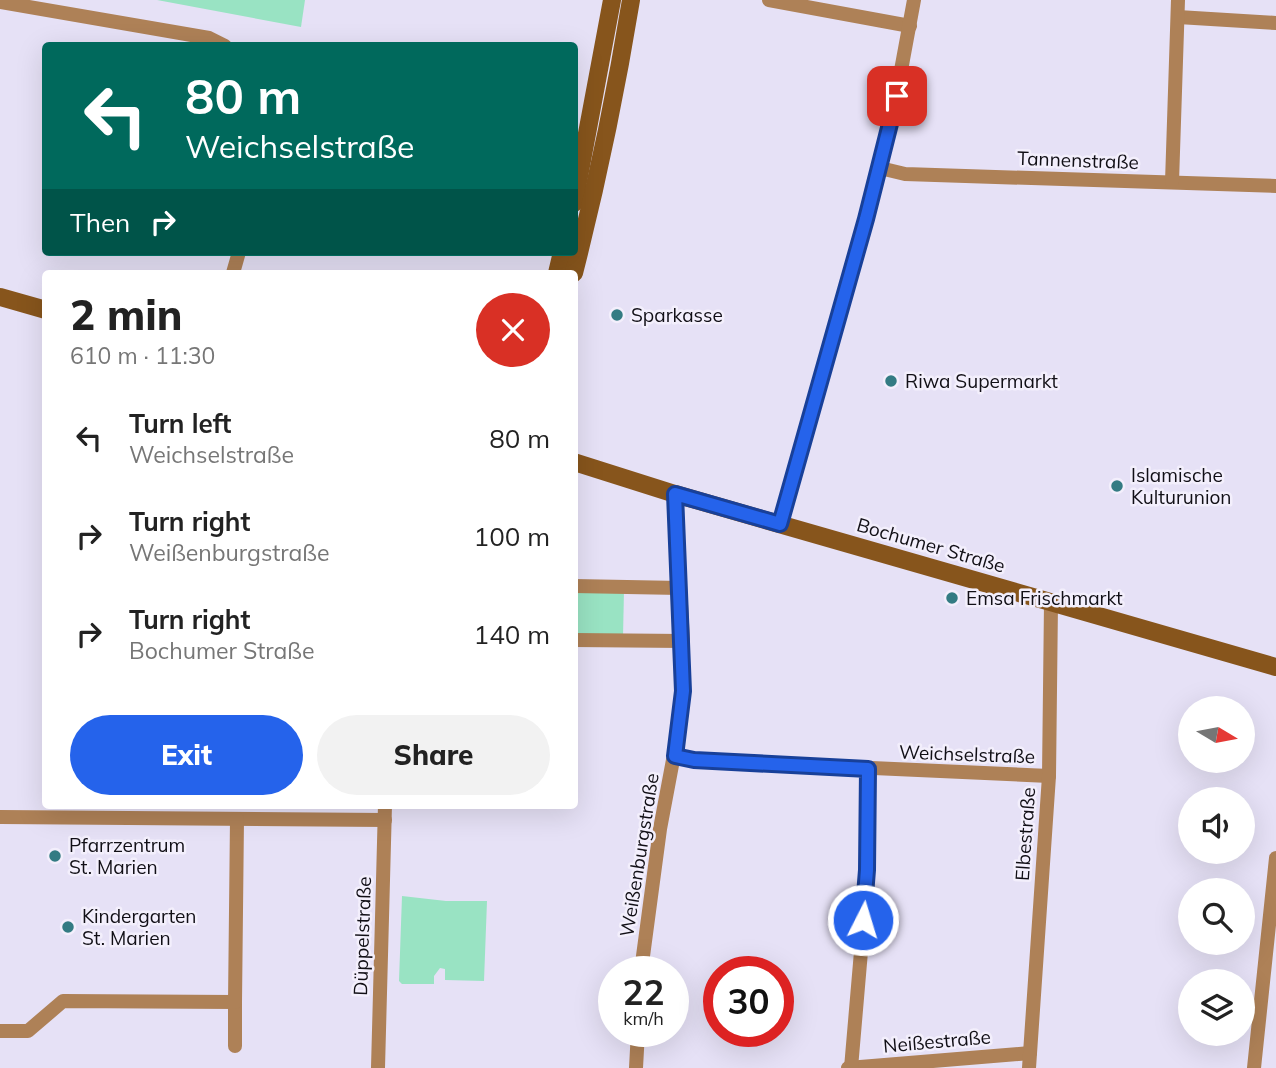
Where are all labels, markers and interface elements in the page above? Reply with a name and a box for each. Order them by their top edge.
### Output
text: 80 m [185,65,301,126]
pin [867,66,927,126]
icon: left [70,70,161,161]
icon: arrive [878,77,916,115]
text: Weichselstraße [185,126,414,166]
street label: Tannenstraße [1017,146,1139,174]
icon: right [144,203,182,241]
text: Then [70,206,130,239]
text: 2 min [70,288,183,341]
button: close [476,293,550,367]
place label: Sparkasse [631,303,723,327]
marker: Sparkasse [609,307,625,323]
text: 610 m · 11:30 [70,341,215,370]
place label: Riwa Supermarkt [905,369,1058,393]
marker: Riwa Supermarkt [883,373,899,389]
text: Turn left [129,407,231,440]
icon: left [70,419,108,457]
text: 80 m [489,422,550,455]
text: Weichselstraße [129,440,294,469]
place label: Islamische Kulturunion [1131,463,1231,509]
marker: Islamische Kulturunion [1109,478,1125,494]
text: Turn right [129,505,250,538]
street label: Bochumer Straße [854,512,1008,578]
icon: right [70,517,108,555]
text: 100 m [474,520,550,553]
text: Weißenburgstraße [129,538,329,567]
place label: Emsa Frischmarkt [966,586,1123,610]
marker: Emsa Frischmarkt [944,590,960,606]
text: Turn right [129,603,250,636]
icon: right [70,615,108,653]
text: 140 m [474,618,550,651]
text: Bochumer Straße [129,636,314,665]
north arrow [1178,696,1255,774]
map controls [1178,696,1255,1046]
button: Exit [70,715,303,795]
button: Share [317,715,550,795]
street label: Weichselstraße [898,740,1036,768]
street label: Weißenburgstraße [614,771,664,939]
street label: Elbestraße [1010,786,1040,882]
button: sound [1178,787,1255,864]
place label: Pfarrzentrum St. Marien [69,833,185,879]
marker: Pfarrzentrum St. Marien [47,848,63,864]
street label: Düppelstraße [348,876,376,996]
button: search [1178,878,1255,955]
position arrow [826,883,900,957]
place label: Kindergarten St. Marien [82,904,197,950]
marker: Kindergarten St. Marien [60,919,76,935]
speed limit sign: 30 [703,956,794,1047]
button: layers [1178,969,1255,1046]
text: 22 [622,970,665,1014]
text: km/h [623,1007,664,1030]
street label: Neißestraße [882,1024,992,1058]

